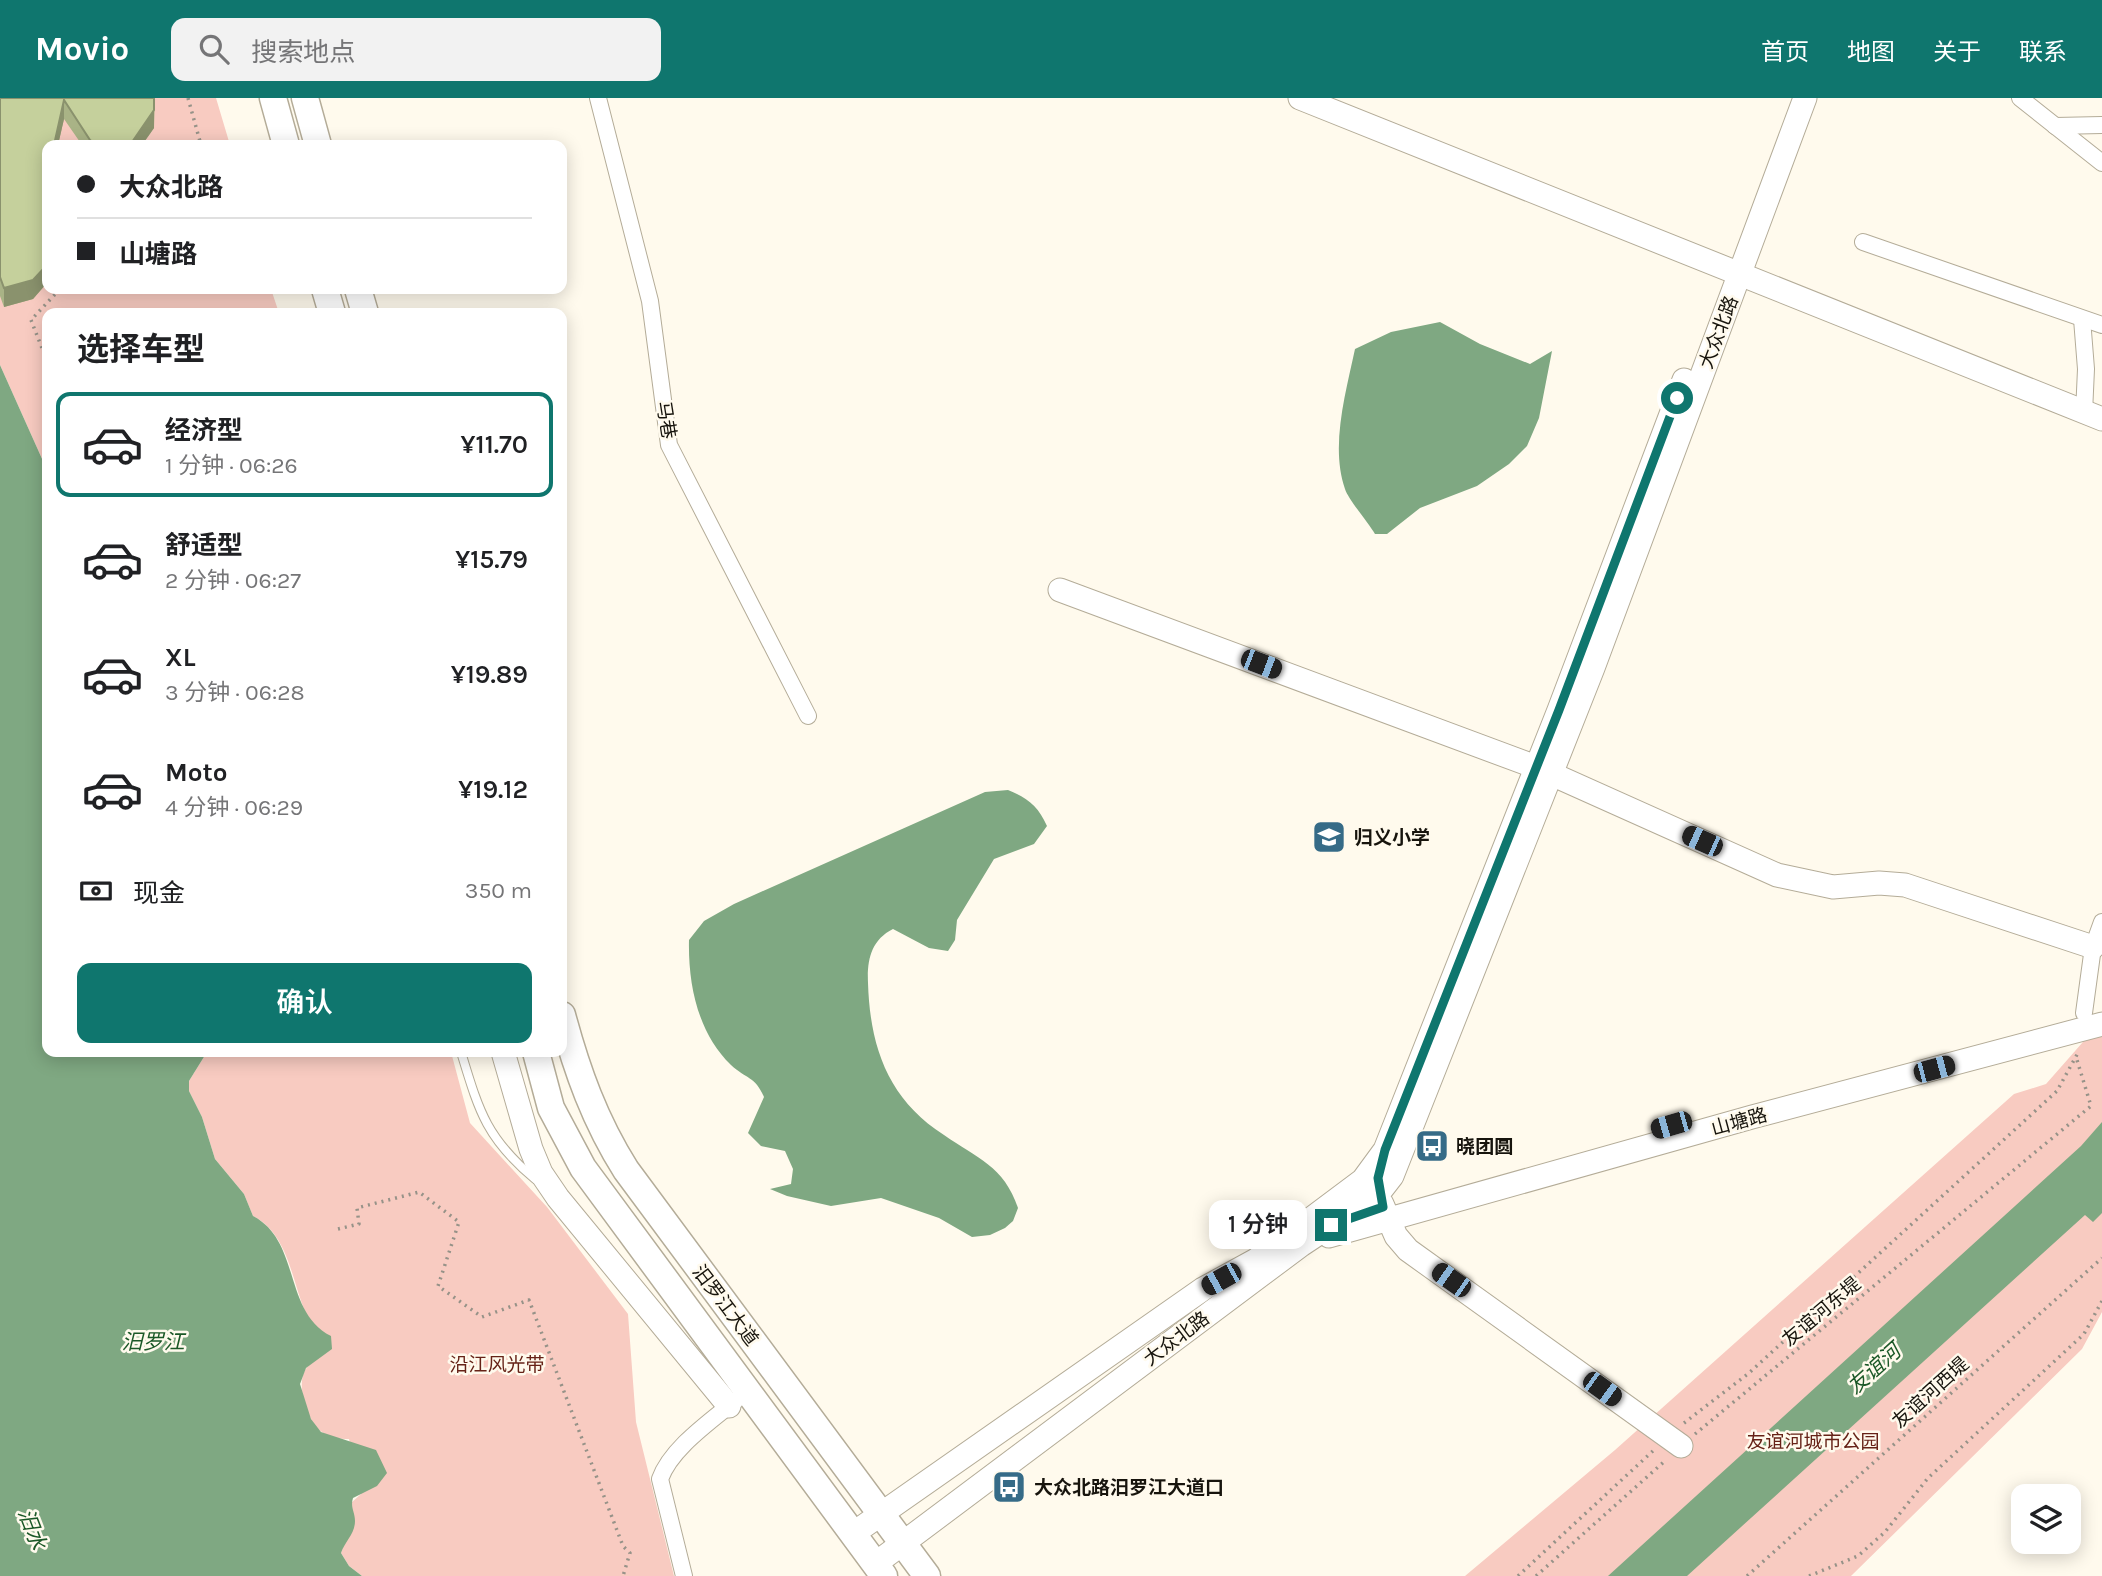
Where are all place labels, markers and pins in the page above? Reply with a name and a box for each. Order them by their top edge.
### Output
school or university icon: 归义小学 [1310,818,1348,856]
place label: 归义小学 [1354,827,1430,849]
bus stop icon: 晓团圆 [1413,1127,1451,1165]
place label: 晓团圆 [1456,1136,1513,1158]
bus stop icon: 大众北路汨罗江大道口 [990,1468,1028,1506]
place label: 大众北路汨罗江大道口 [1034,1477,1224,1499]

